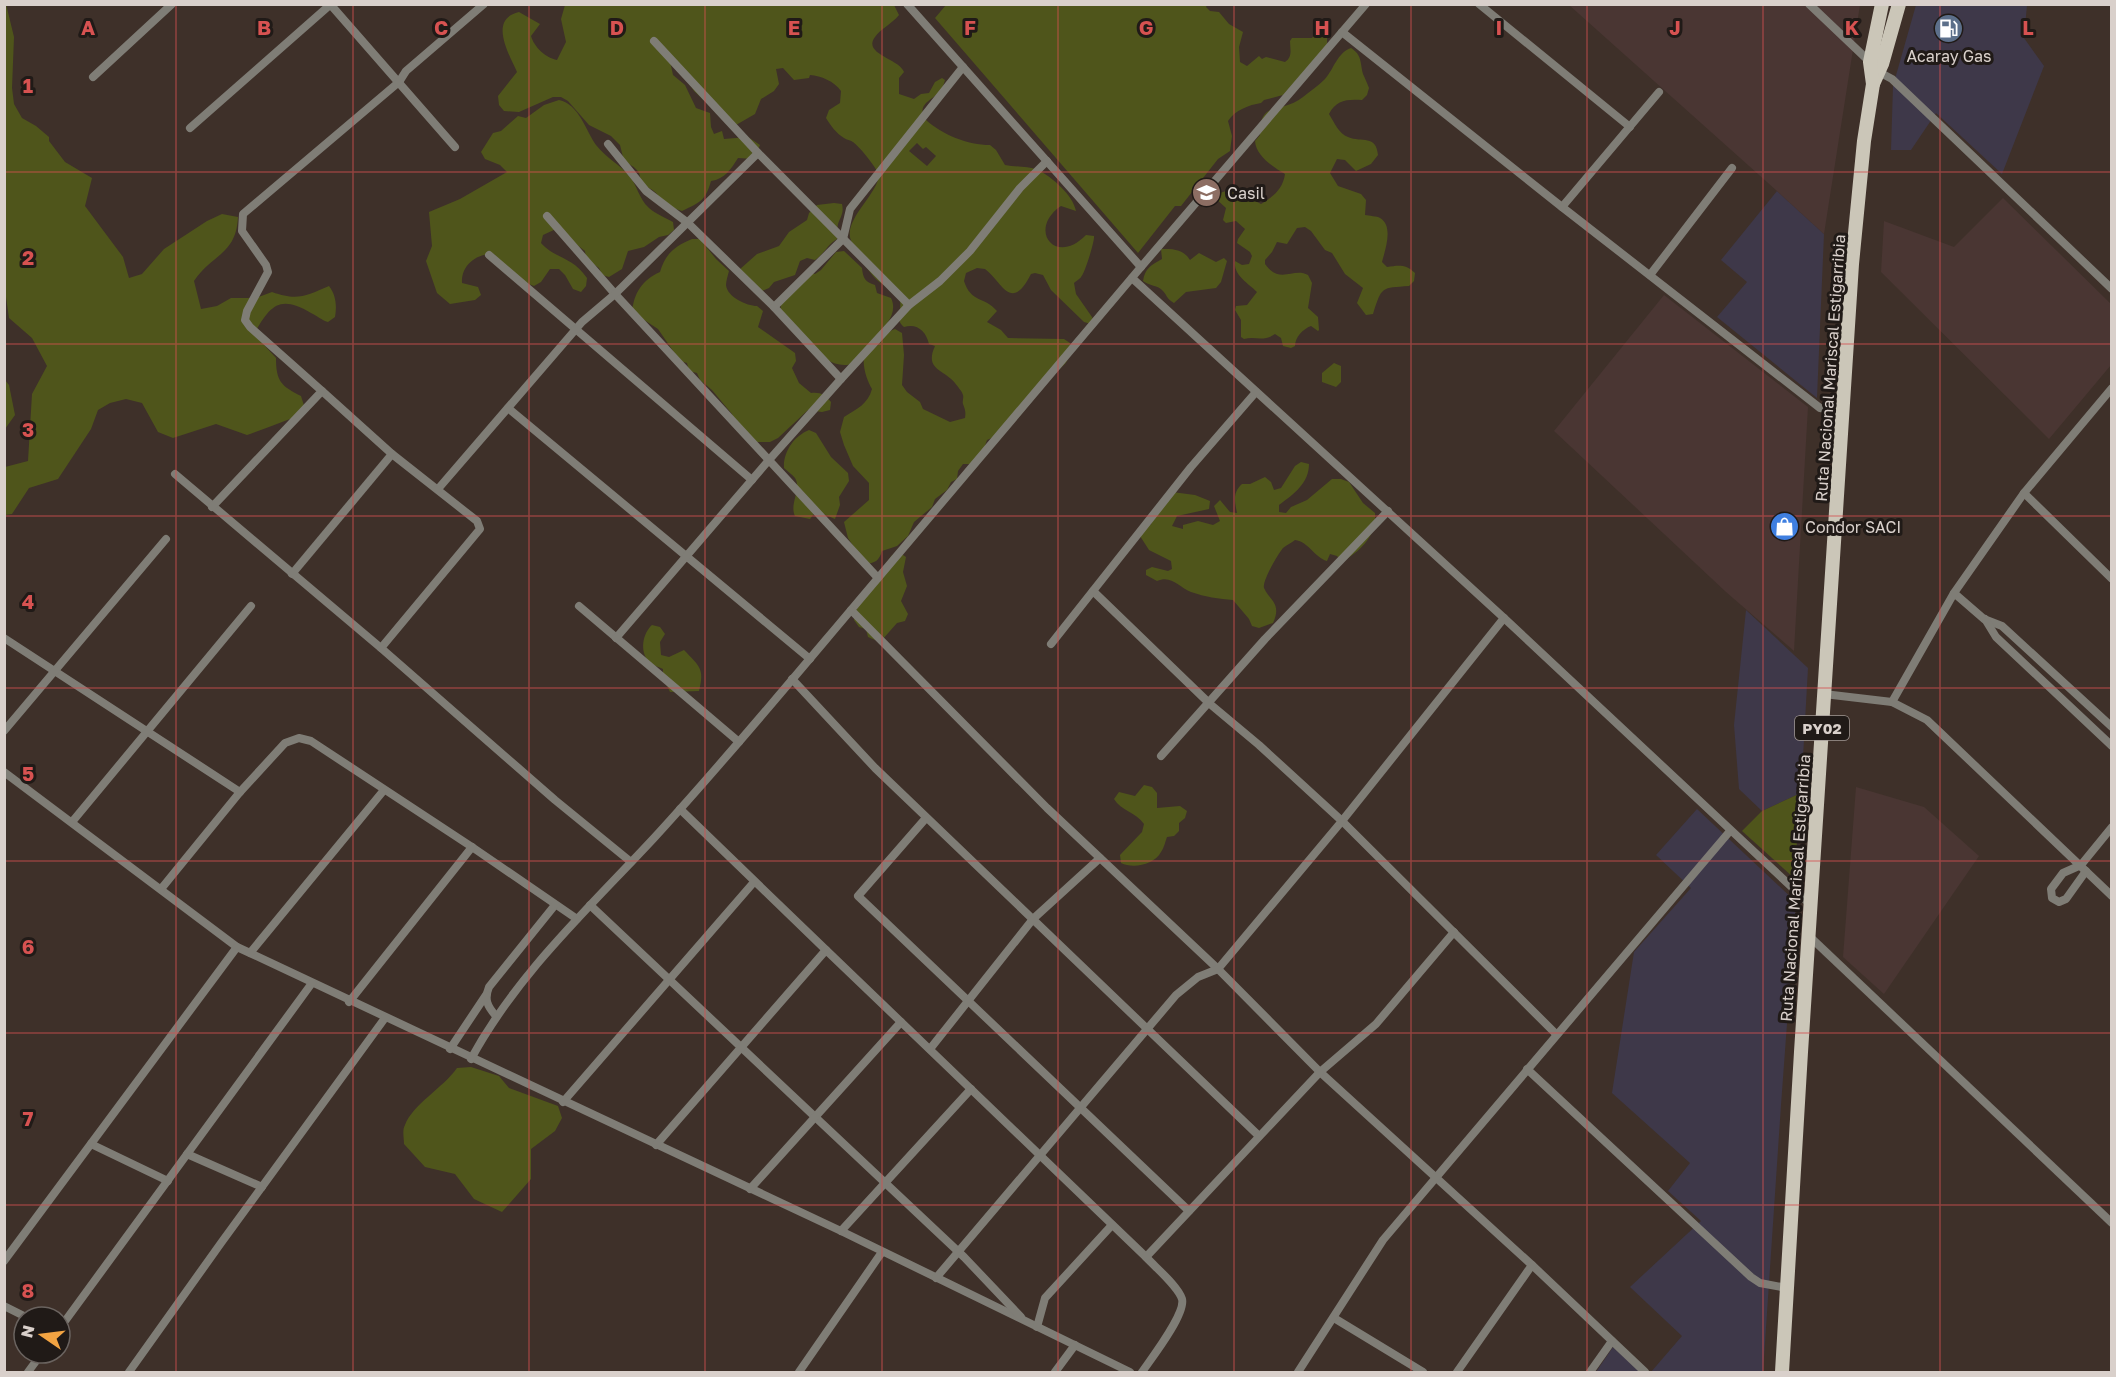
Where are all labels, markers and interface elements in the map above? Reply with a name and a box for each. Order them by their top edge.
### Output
fuel station icon: Acaray Gas [1933,12,1965,44]
text: A [81,15,95,39]
text: B [257,15,271,39]
text: C [434,15,448,39]
text: D [610,15,624,39]
text: E [788,15,800,39]
text: F [964,15,976,39]
text: G [1139,15,1153,39]
text: H [1314,15,1330,39]
text: I [1496,15,1502,39]
text: J [1669,15,1681,39]
text: K [1845,15,1860,39]
text: L [2022,15,2034,39]
place label: Acaray Gas [1907,46,1991,66]
text: 1 [23,73,33,97]
school or university icon: Casil [1190,177,1222,209]
place label: Casil [1227,183,1265,203]
street label: Ruta Nacional Mariscal Estigarribia [1811,234,1849,502]
text: 2 [22,245,34,269]
text: 3 [22,417,34,441]
shop icon: Condor SACI [1768,511,1800,543]
place label: Condor SACI [1805,517,1901,537]
text: 4 [22,589,34,613]
road number: PY02 [1795,716,1849,740]
street label: Ruta Nacional Mariscal Estigarribia [1776,754,1814,1022]
text: 5 [22,761,34,785]
text: 6 [22,934,34,958]
text: 7 [23,1106,34,1130]
text: 8 [22,1278,34,1302]
north arrow [12,1305,72,1365]
text: N [16,1323,39,1340]

